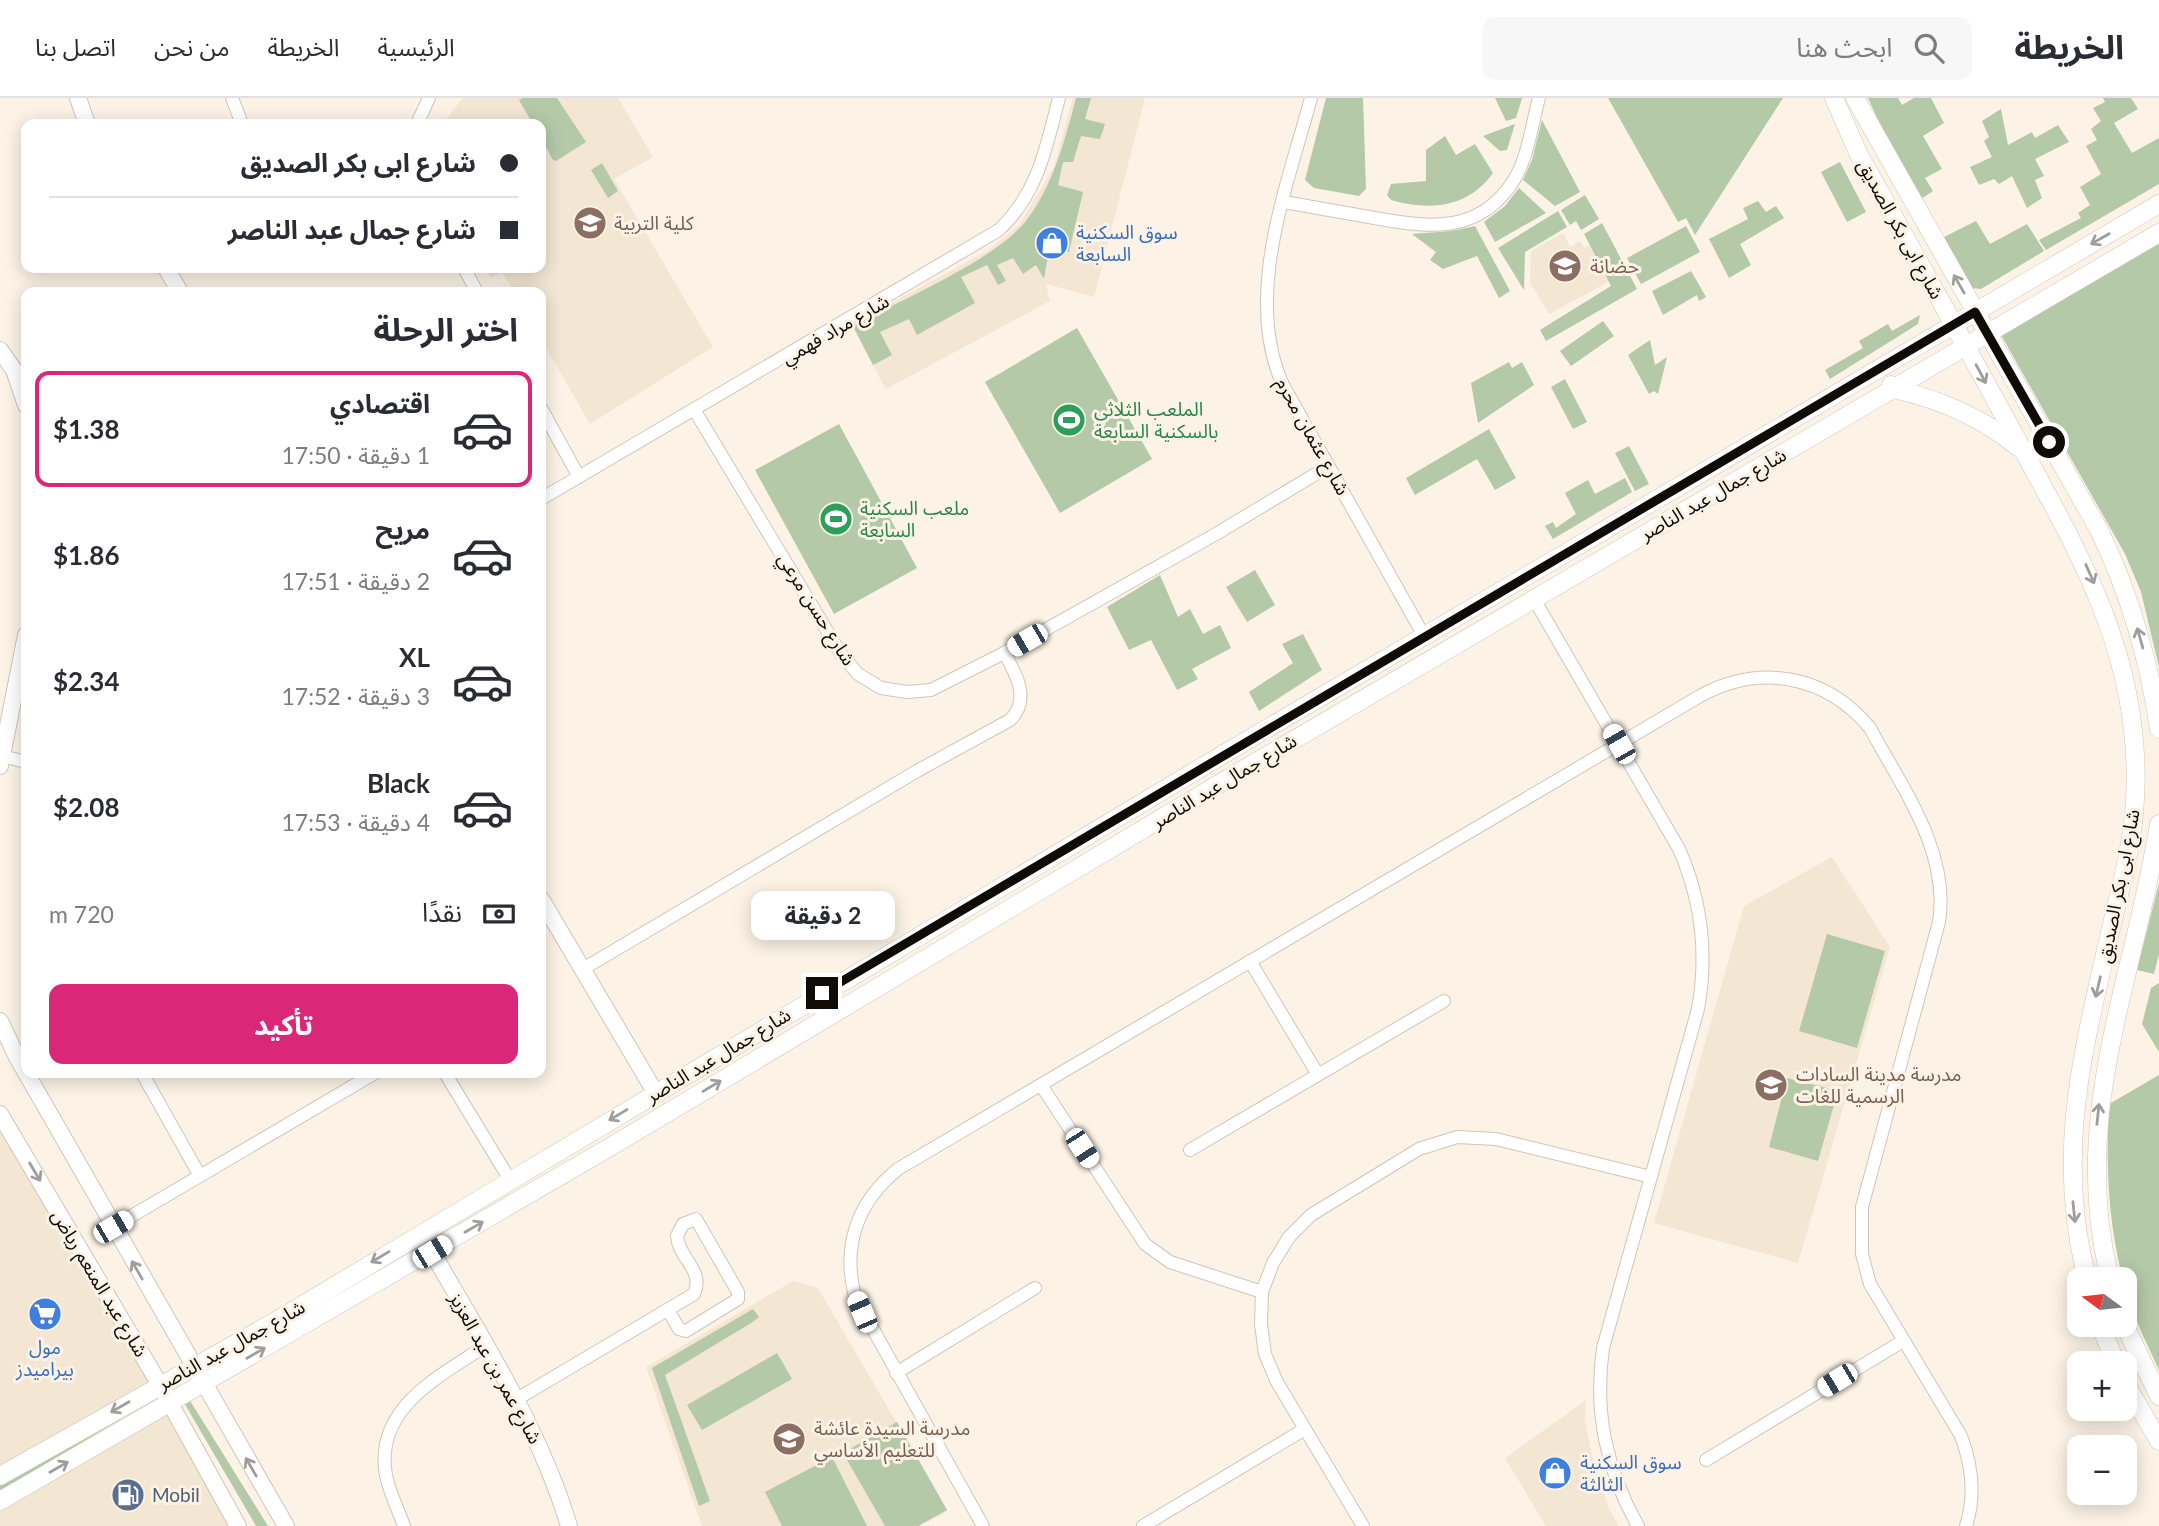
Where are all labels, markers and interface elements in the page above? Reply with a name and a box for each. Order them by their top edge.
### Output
search box [1482,17,1972,80]
text: الخريطة [2014,26,2124,66]
icon: search [1910,29,1948,67]
text: ابحث هنا [1796,31,1892,63]
text: اتصل بنا [35,32,116,61]
text: من نحن [154,32,230,61]
text: الخريطة [268,32,339,61]
text: الرئيسية [377,32,455,61]
text: شارع ابى بكر الصديق [241,146,476,178]
street label: شارع ابى بكر الصديق [1851,155,1949,304]
school or university icon: كلية التربية [571,204,609,242]
place label: كلية التربية [614,211,695,235]
text: شارع جمال عبد الناصر [228,213,476,245]
place label: سوق السكنية السابعة [1076,220,1178,265]
shop icon: سوق السكنية السابعة [1033,224,1071,262]
one-way arrow [2090,232,2110,246]
school or university icon: حضانة [1546,247,1584,285]
place label: حضانة [1590,254,1639,277]
one-way arrow [1952,275,1966,295]
street label: شارع مراد فهمي [777,288,895,372]
text: اختر الرحلة [374,309,518,348]
one-way arrow [1975,364,1989,384]
street label: شارع عثمان محرم [1268,373,1355,501]
text: اقتصادي [330,387,430,419]
place label: الملعب الثلاثي بالسكنية السابعة [1094,397,1218,442]
icon: car [451,398,514,461]
sports icon: الملعب الثلاثي بالسكنية السابعة [1050,401,1088,439]
text: $1.38 [53,413,120,445]
route start [2033,426,2065,458]
text: 1 دقيقة · 17:50 [282,441,430,469]
street label: شارع جمال عبد الناصر [1635,442,1791,548]
place label: ملعب السكنية السابعة [860,496,969,541]
sports icon: ملعب السكنية السابعة [817,500,855,538]
text: مريح [375,513,430,545]
icon: car [451,524,514,587]
text: $1.86 [53,539,120,571]
street label: شارع حسن مرعي [770,548,861,672]
one-way arrow [2084,563,2097,585]
text: 2 دقيقة · 17:51 [282,567,430,595]
car [1004,620,1051,660]
one-way arrow [2133,628,2146,650]
text: XL [399,641,430,673]
icon: car [451,650,514,713]
text: $2.34 [53,665,120,697]
text: 3 دقيقة · 17:52 [282,682,430,710]
car [1600,721,1639,767]
street label: شارع جمال عبد الناصر [1146,728,1302,836]
text: Black [367,767,430,799]
icon: car [451,776,514,839]
text: $2.08 [53,791,120,823]
street label: شارع ابى بكر الصديق [2091,807,2147,965]
text: 4 دقيقة · 17:53 [282,808,430,836]
callout: 2 دقيقة [750,892,894,940]
icon: cash [480,895,518,933]
text: نقدًا [422,896,462,928]
text: 720 m [49,900,114,928]
text: 2 دقيقة [785,901,861,929]
one-way arrow [2091,975,2104,998]
route end [806,977,838,1009]
button: تأكيد [49,984,518,1064]
street label: شارع جمال عبد الناصر [640,1002,796,1110]
place label: مدرسة مدينة السادات الرسمية للغات [1796,1062,1961,1108]
school or university icon: مدرسة مدينة السادات الرسمية للغات [1752,1066,1790,1104]
one-way arrow [702,1079,722,1093]
one-way arrow [2092,1103,2105,1126]
one-way arrow [608,1108,628,1122]
car [1062,1125,1103,1171]
one-way arrow [28,1162,42,1182]
one-way arrow [2068,1200,2081,1223]
street label: شارع عبد المنعم رياض [44,1205,153,1363]
car [90,1207,137,1247]
one-way arrow [464,1220,484,1234]
car [409,1232,456,1272]
one-way arrow [371,1250,391,1264]
one-way arrow [130,1260,144,1280]
north arrow [2067,1267,2137,1337]
map controls [2067,1267,2137,1505]
street label: شارع عمر بن عبد العزيز [442,1287,548,1449]
car [845,1289,880,1335]
supermarket icon: مول بيراميدز [26,1295,64,1333]
street label: شارع جمال عبد الناصر [152,1295,310,1398]
place label: مول بيراميدز [15,1335,74,1381]
one-way arrow [246,1346,266,1360]
button: + [2067,1351,2137,1421]
car [1814,1360,1861,1400]
one-way arrow [110,1401,131,1414]
place label: مدرسة السيدة عائشة للتعليم الأساسي [814,1416,970,1465]
school or university icon: مدرسة السيدة عائشة للتعليم الأساسي [770,1420,808,1458]
button: − [2067,1435,2137,1505]
place label: سوق السكنية الثالثة [1580,1450,1682,1495]
shop icon: سوق السكنية الثالثة [1536,1454,1574,1492]
one-way arrow [244,1458,258,1478]
one-way arrow [49,1460,69,1474]
fuel station icon: Mobil [109,1476,147,1514]
place label: Mobil [152,1483,200,1506]

